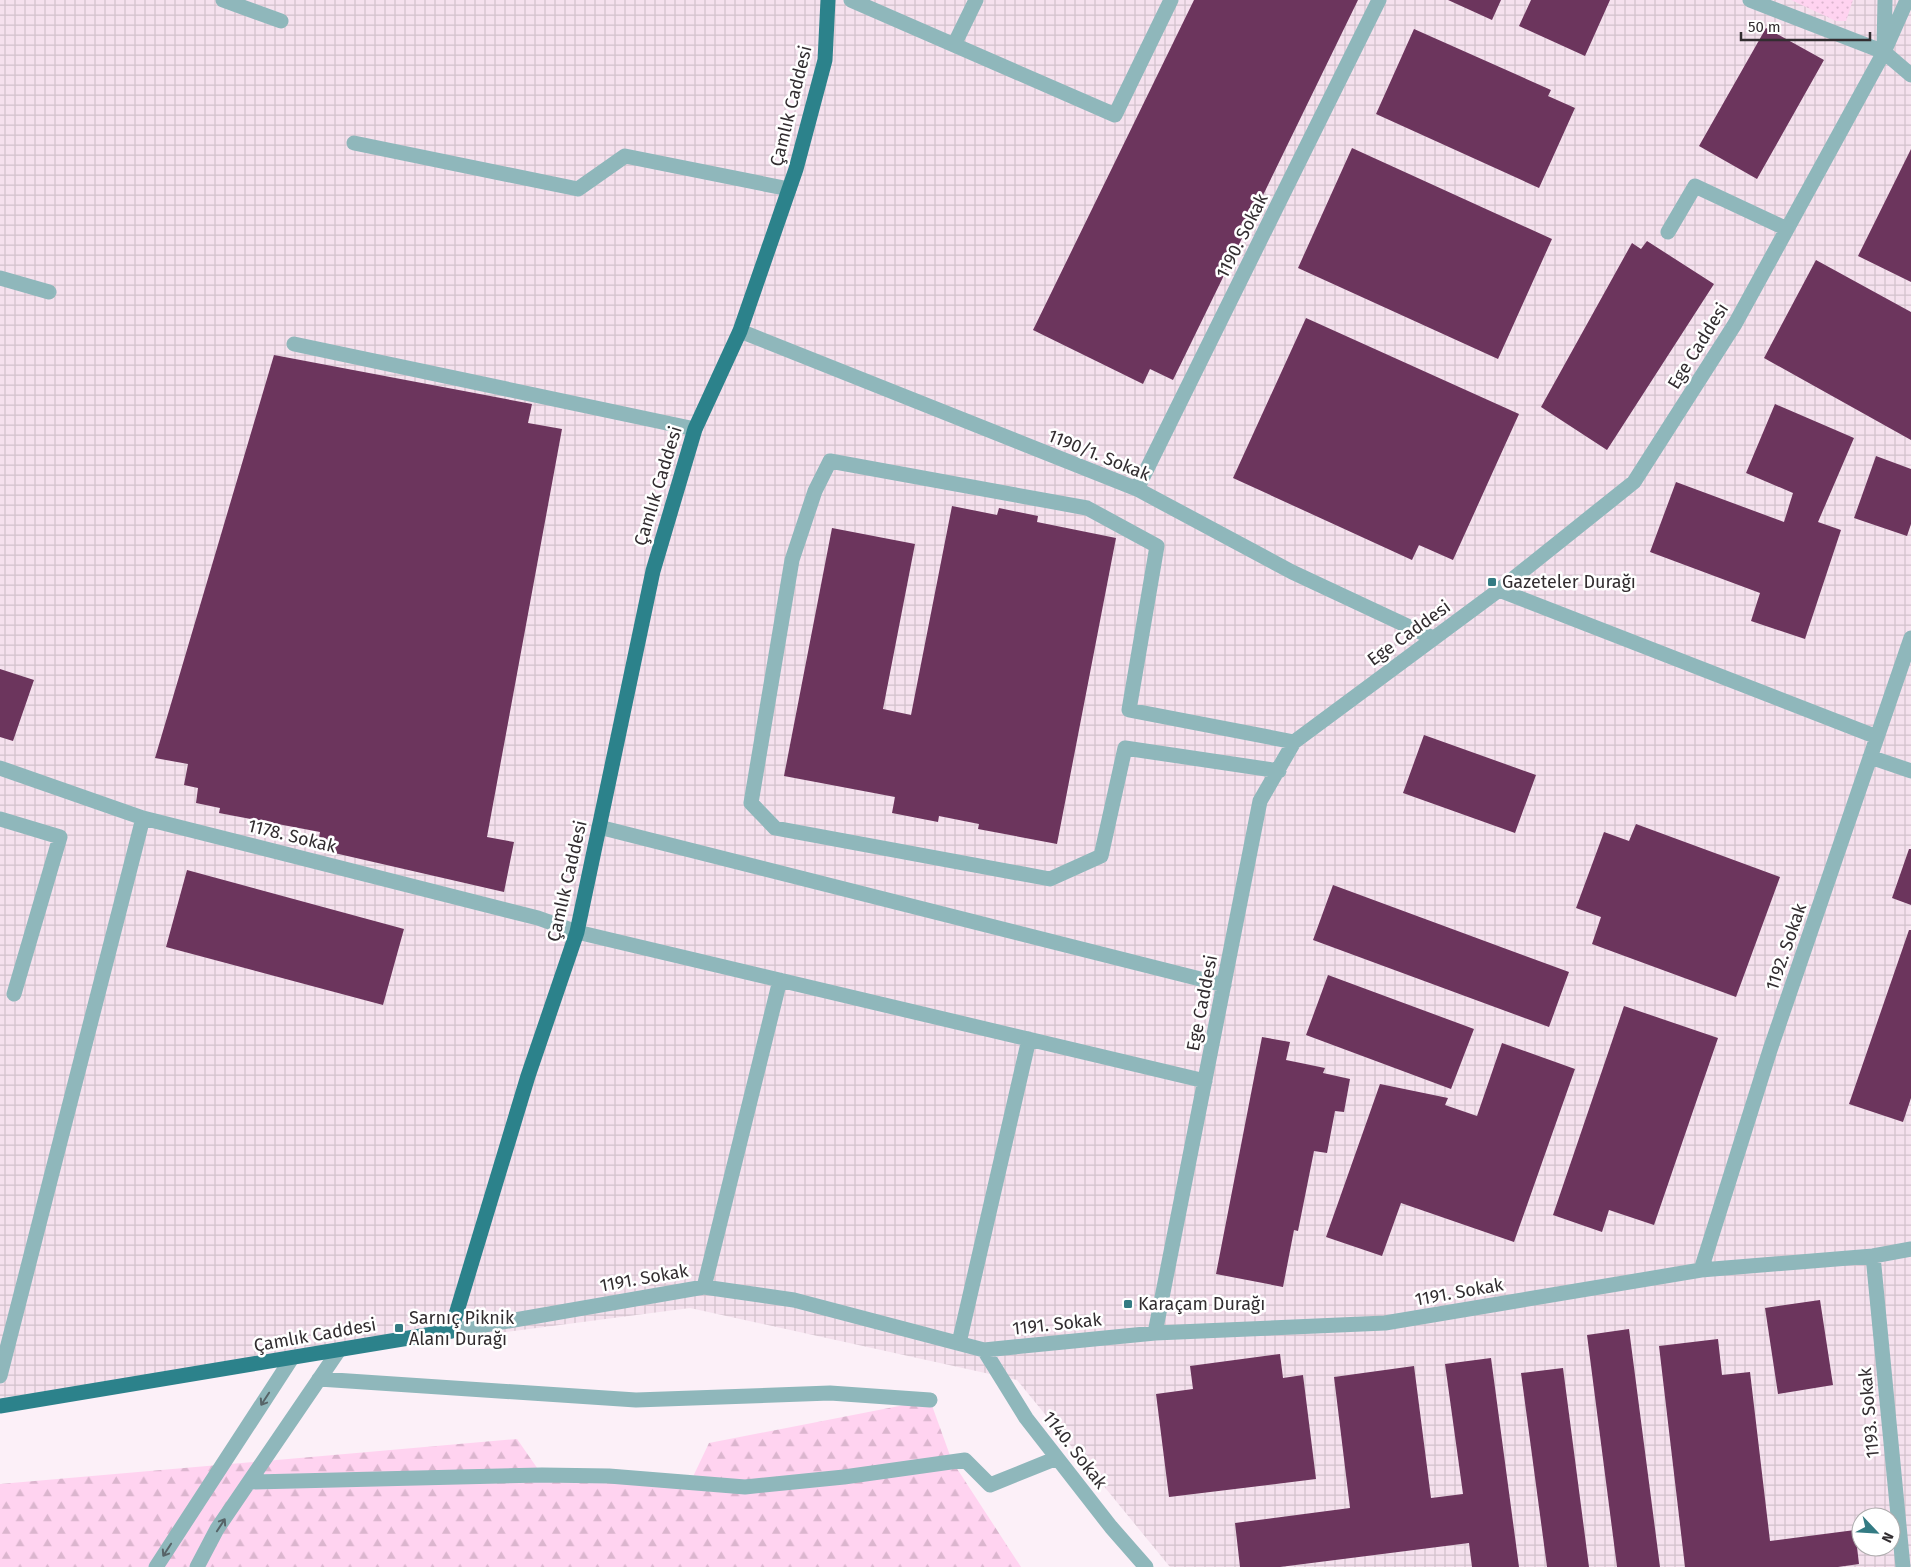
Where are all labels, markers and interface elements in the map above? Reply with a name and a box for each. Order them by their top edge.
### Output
scale bar [1741,10,1870,42]
text: 50 m [1748,18,1781,36]
street label: Çamlık Caddesi [765,43,817,169]
street label: 1190. Sokak [1211,189,1273,282]
street label: Ege Caddesi [1663,299,1733,393]
street label: Çamlık Caddesi [629,424,687,548]
street label: 1190/1. Sokak [1045,425,1154,486]
place label: Gazeteler Durağı [1502,571,1636,593]
marker: Gazeteler Durağı [1486,576,1498,588]
street label: Ege Caddesi [1363,595,1455,671]
street label: 1178. Sokak [246,814,339,858]
street label: Çamlık Caddesi [542,818,592,944]
street label: 1192. Sokak [1761,900,1811,993]
street label: Ege Caddesi [1182,953,1222,1053]
street label: 1191. Sokak [598,1259,691,1297]
street label: 1191. Sokak [1413,1273,1506,1311]
place label: Karaçam Durağı [1138,1293,1265,1315]
marker: Karaçam Durağı [1122,1298,1134,1310]
place label: Sarnıç Piknik Alanı Durağı [409,1307,515,1350]
street label: 1191. Sokak [1011,1308,1103,1340]
street label: Çamlık Caddesi [252,1313,378,1357]
marker: Sarnıç Piknik Alanı Durağı [393,1322,405,1334]
street label: 1193. Sokak [1854,1366,1884,1459]
one-way arrow [260,1392,270,1406]
street label: 1140. Sokak [1038,1407,1113,1494]
north arrow [1851,1507,1901,1557]
one-way arrow [216,1518,226,1532]
text: N [1878,1529,1897,1545]
one-way arrow [162,1543,172,1557]

